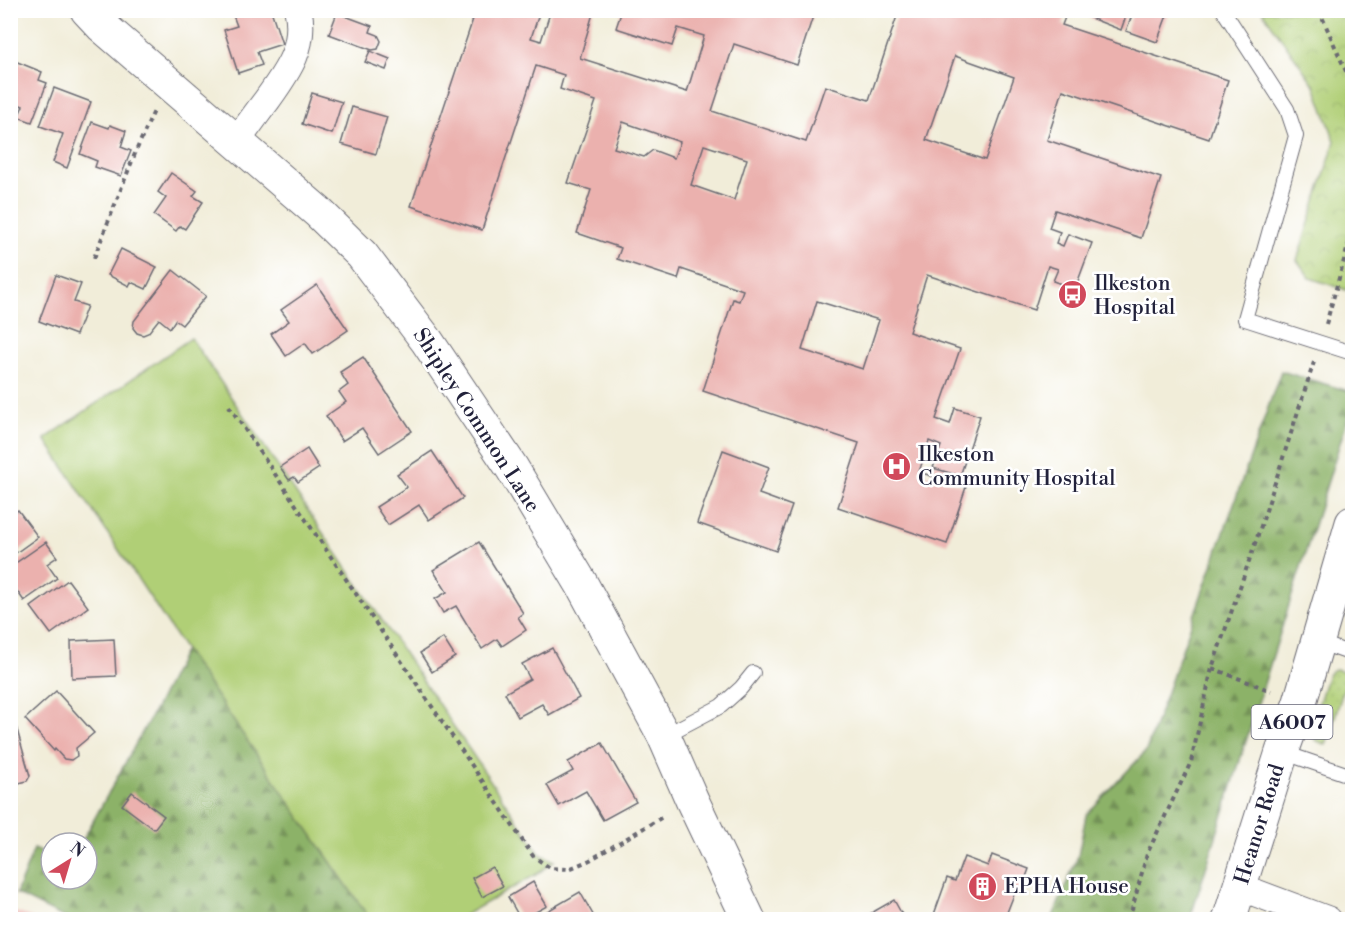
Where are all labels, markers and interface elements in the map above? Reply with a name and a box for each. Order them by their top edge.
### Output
place label: Ilkeston Hospital [1094,271,1175,321]
bus stop icon: Ilkeston Hospital [1057,279,1089,311]
street label: Shipley Common Lane [407,324,545,517]
place label: Ilkeston Community Hospital [918,442,1115,492]
hospital icon: Ilkeston Community Hospital [881,450,913,482]
road number: A6007 [1252,705,1332,739]
street label: Heanor Road [1229,761,1291,888]
north arrow [39,831,99,891]
text: N [66,838,89,862]
building icon: EPHA House [967,870,999,902]
place label: EPHA House [1004,874,1129,900]

